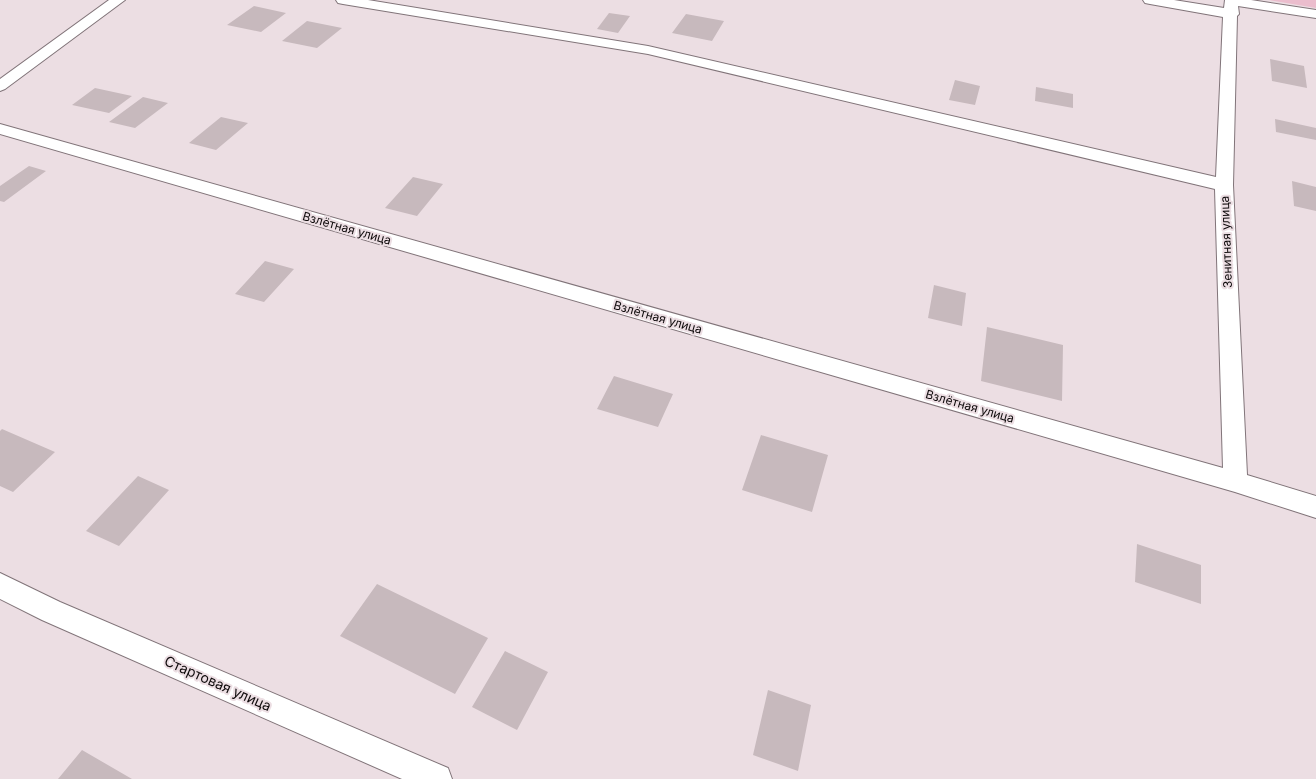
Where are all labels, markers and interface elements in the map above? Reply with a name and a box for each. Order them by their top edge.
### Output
street label: Зенитная улица [1217,196,1235,288]
street label: Взлётная улица [301,208,393,248]
street label: Взлётная улица [612,297,704,337]
street label: Взлётная улица [924,386,1016,426]
street label: Стартовая улица [162,652,274,714]

